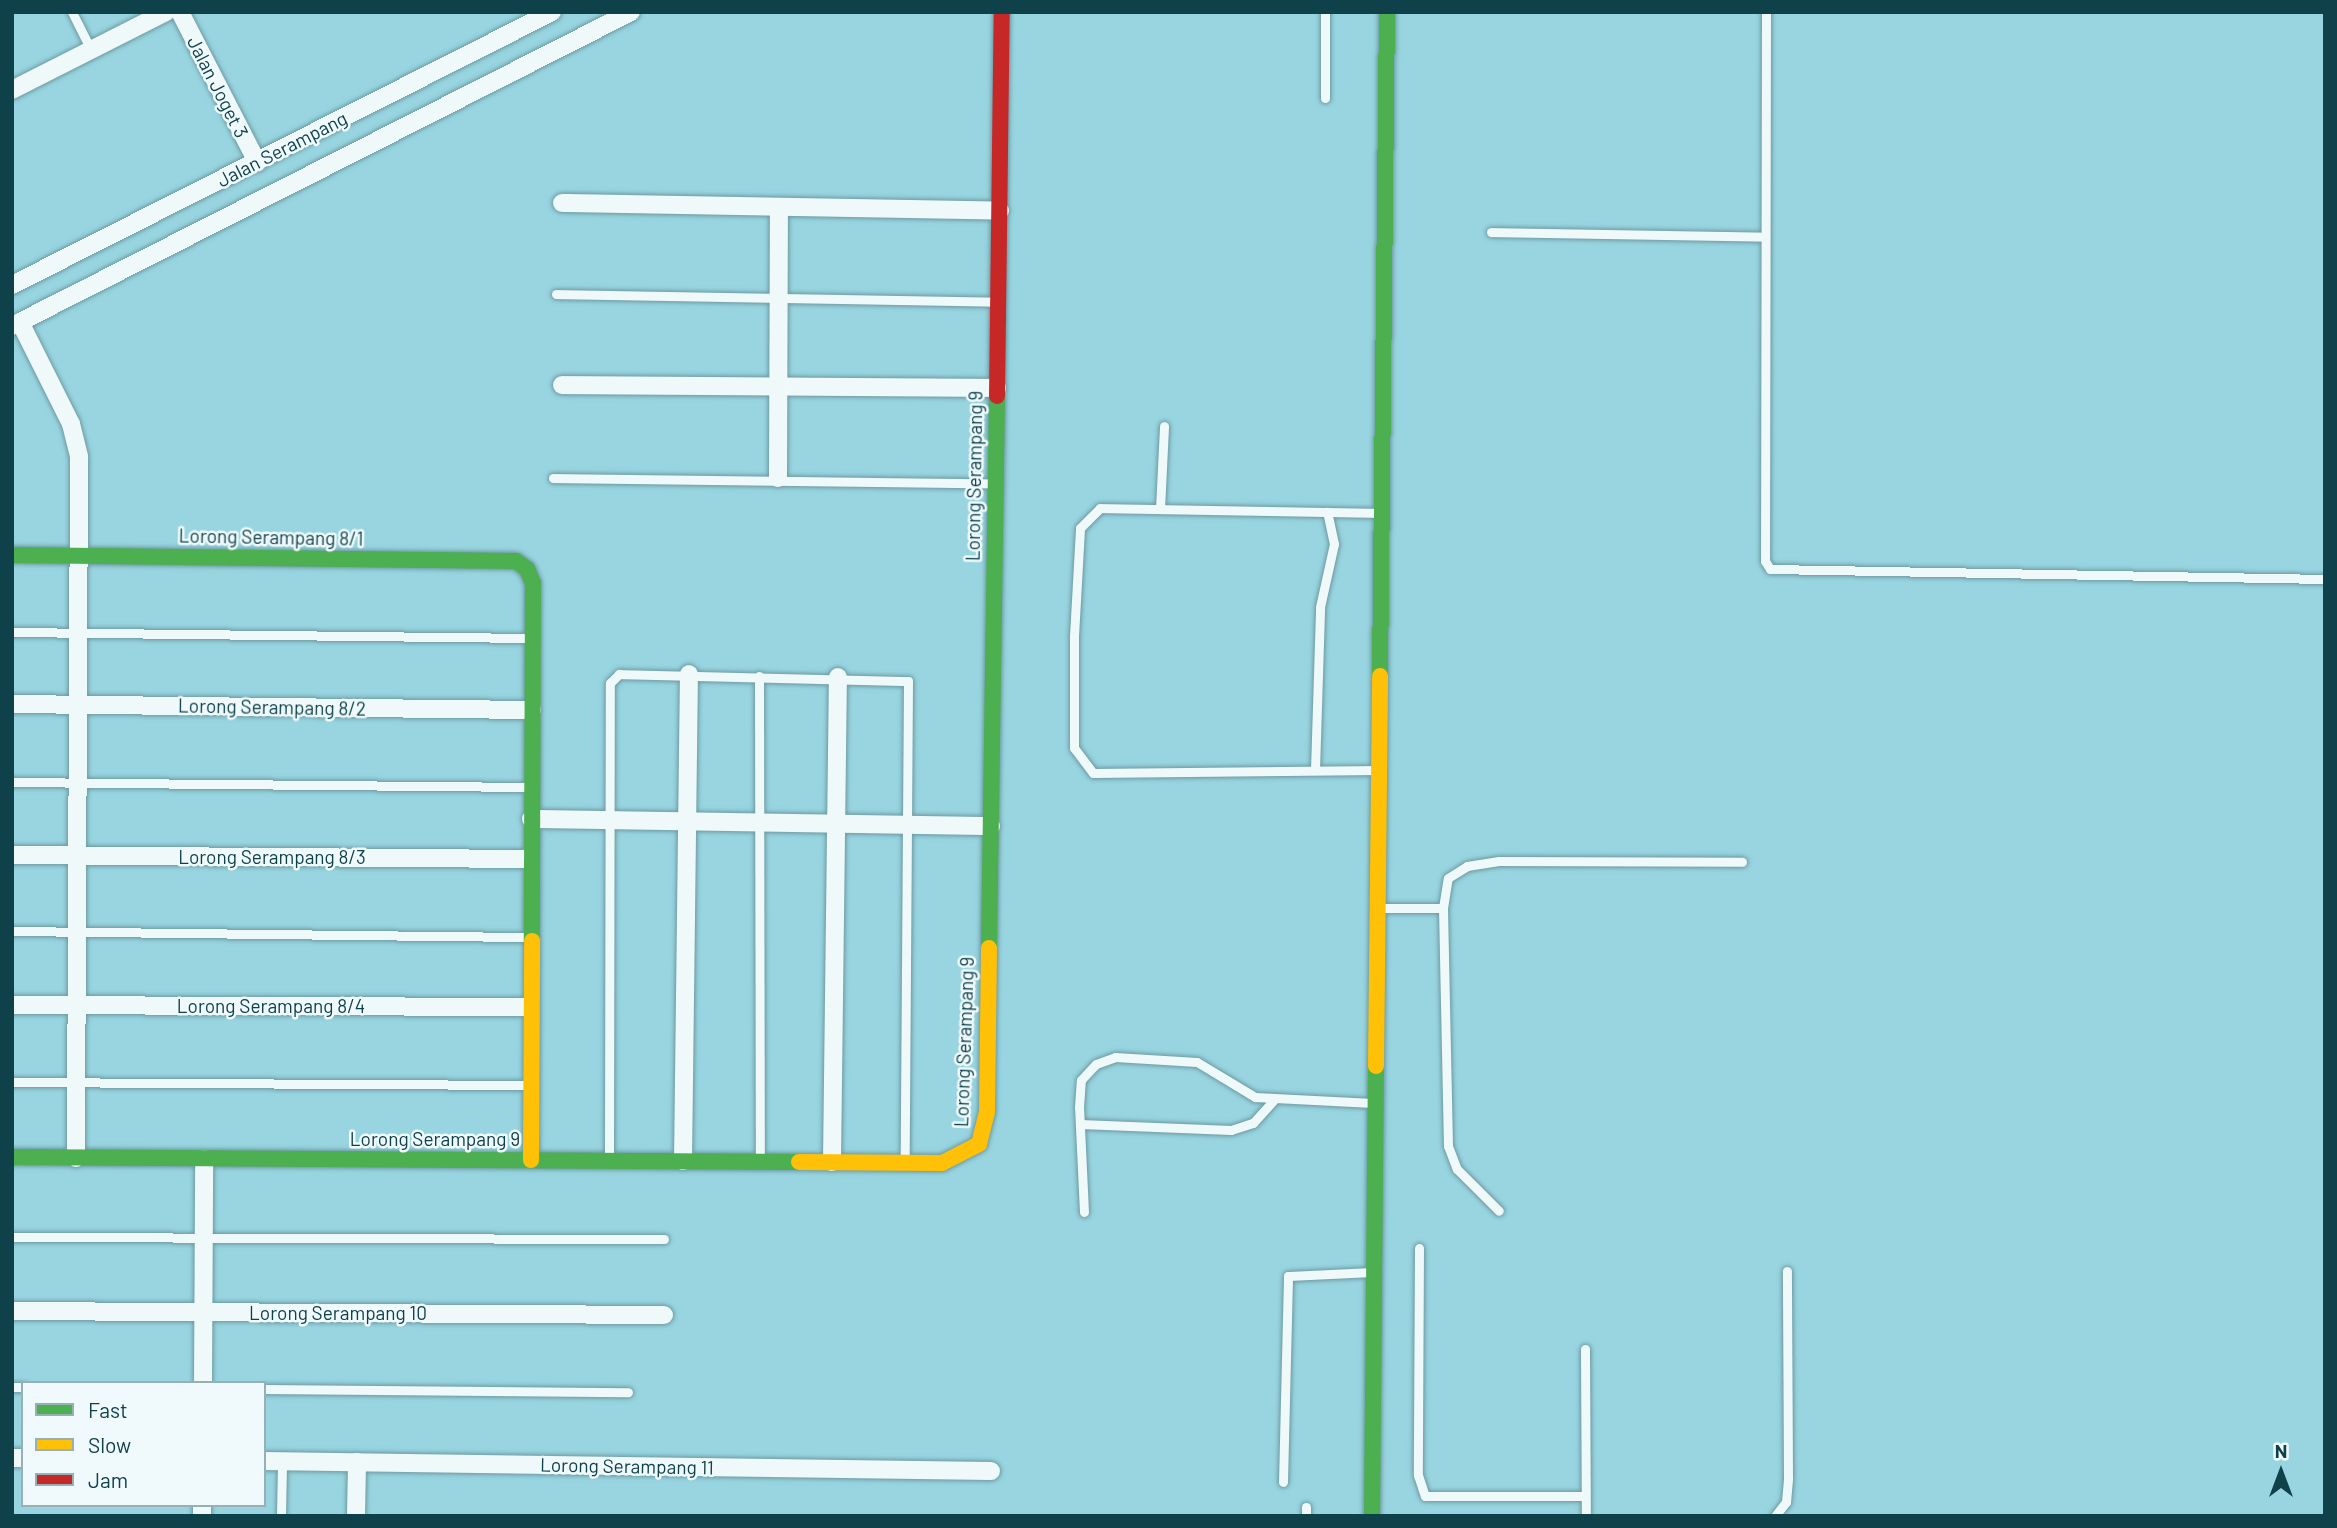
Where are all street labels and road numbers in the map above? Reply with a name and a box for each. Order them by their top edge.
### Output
street label: Jalan Joget 3 [183,32,253,142]
street label: Jalan Serampang [213,106,351,192]
street label: Lorong Serampang 9 [961,391,987,561]
street label: Lorong Serampang 8/1 [179,524,363,550]
street label: Lorong Serampang 8/2 [178,694,366,720]
street label: Lorong Serampang 8/3 [178,846,366,868]
street label: Lorong Serampang 9 [950,956,978,1128]
street label: Lorong Serampang 8/4 [177,995,365,1017]
street label: Lorong Serampang 9 [350,1128,520,1150]
street label: Lorong Serampang 10 [249,1302,427,1324]
street label: Lorong Serampang 11 [540,1453,714,1479]

